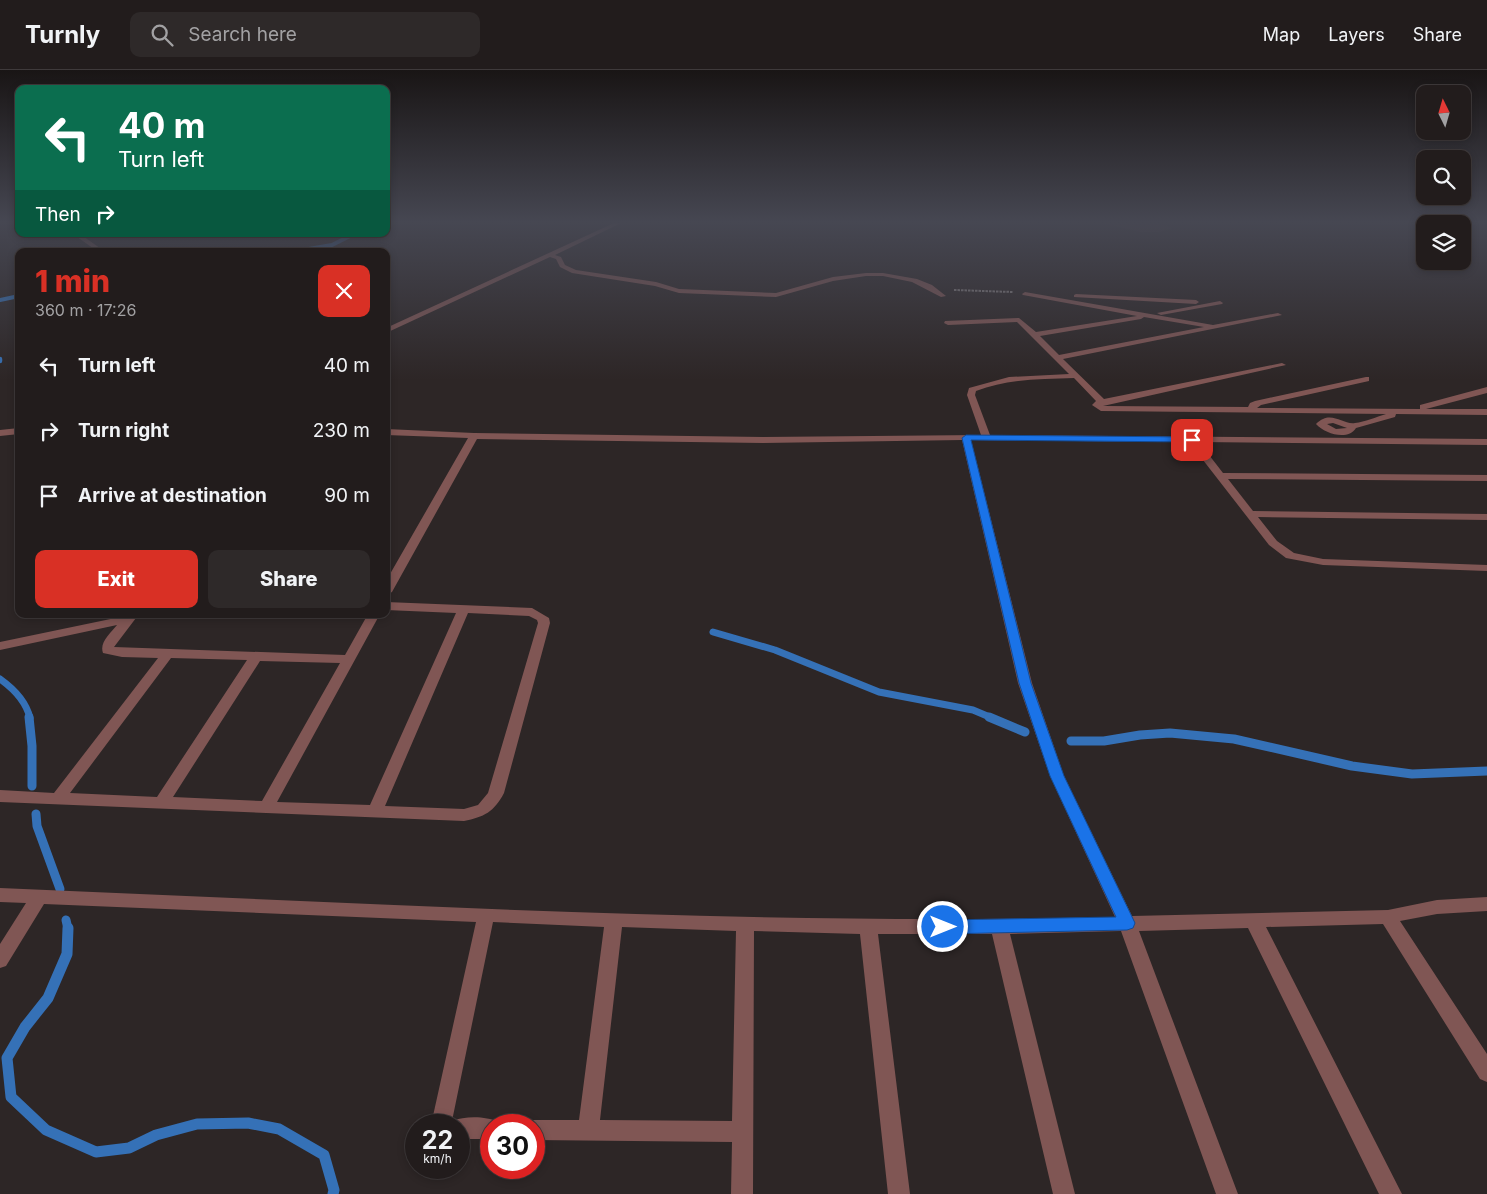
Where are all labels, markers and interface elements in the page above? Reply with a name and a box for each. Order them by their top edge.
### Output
search box [130,12,480,57]
text: Turnly [25,20,100,49]
icon: search [148,21,176,49]
text: Search here [188,23,297,46]
text: Map [1263,24,1300,45]
text: Layers [1328,24,1385,45]
text: Share [1413,24,1462,45]
north arrow [1416,85,1471,140]
map controls [1416,85,1471,270]
text: 40 m [118,104,206,146]
icon: left [35,105,100,170]
text: Turn left [118,146,204,172]
button: search [1416,150,1471,205]
icon: right [91,200,119,228]
text: Then [35,203,81,226]
button: layers [1416,215,1471,270]
text: 1 min [35,263,110,299]
button: close [318,265,370,317]
text: 360 m · 17:26 [35,300,136,320]
icon: left [35,352,63,380]
text: Turn left [78,354,156,377]
text: 40 m [324,354,370,377]
icon: right [35,417,63,445]
text: Turn right [78,419,169,442]
text: 230 m [313,419,370,442]
pin [1171,419,1213,461]
icon: arrive [1178,426,1206,454]
icon: arrive [35,482,63,510]
text: Arrive at destination [78,484,267,507]
text: 90 m [324,484,370,507]
button: Exit [35,550,198,608]
button: Share [208,550,370,608]
position arrow [916,900,968,952]
speed limit sign: 30 [480,1114,545,1179]
text: 22 [422,1125,453,1155]
text: km/h [423,1151,452,1166]

